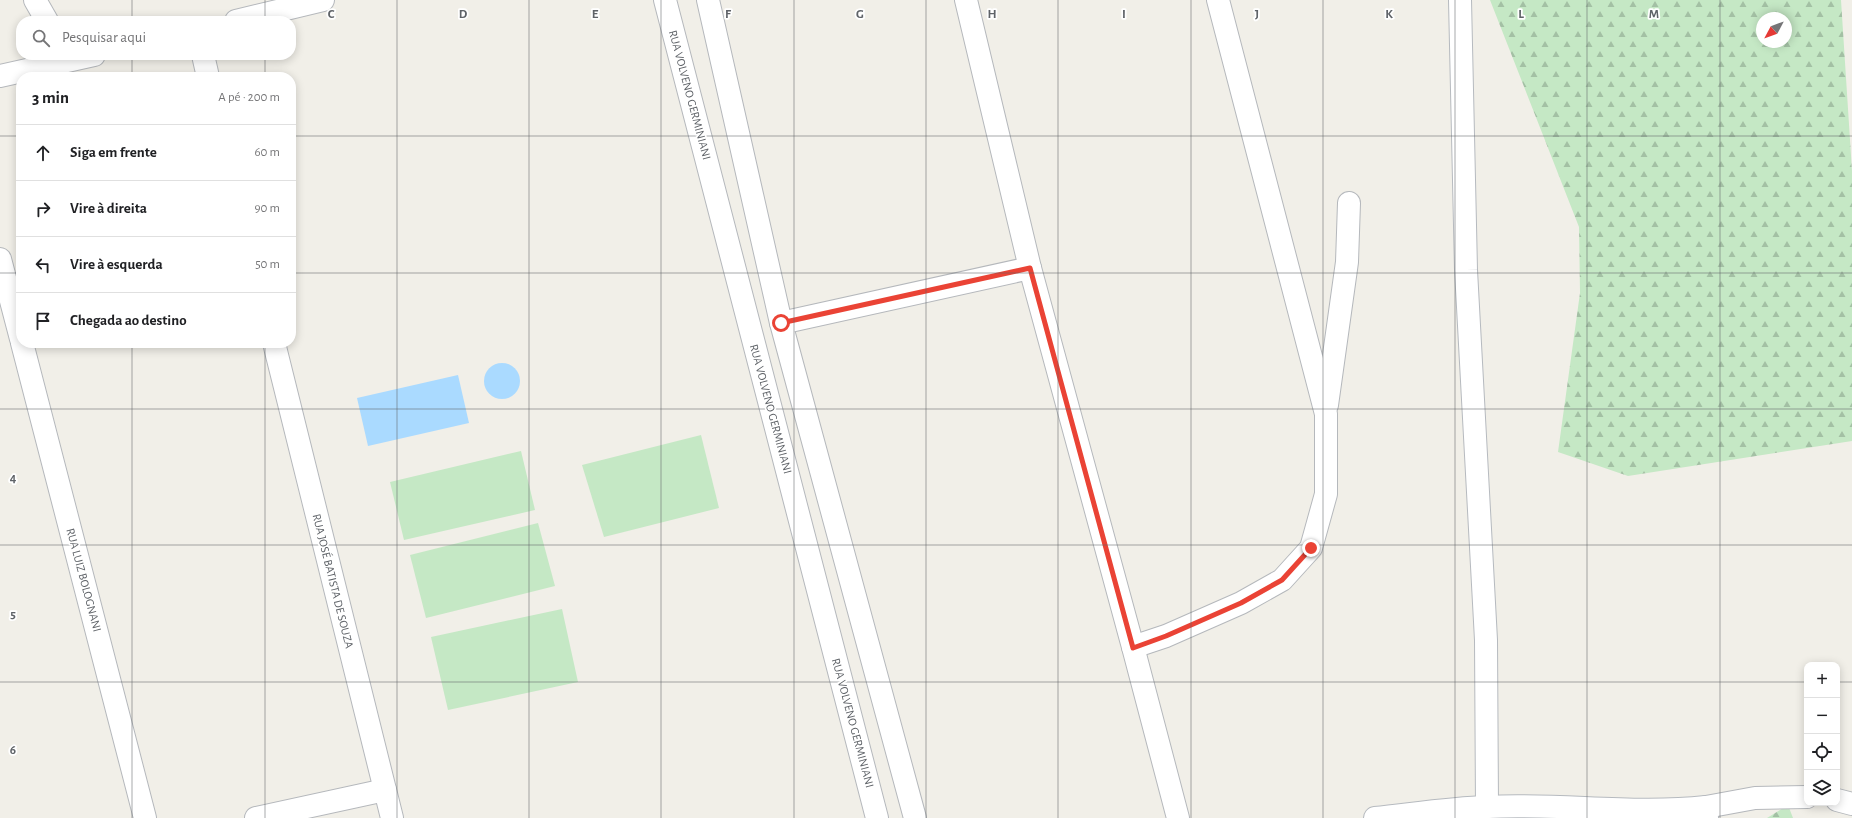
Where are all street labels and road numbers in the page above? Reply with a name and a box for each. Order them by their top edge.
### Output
street label: RUA VOLVENO GERMINIANI [667,29,713,161]
street label: RUA VOLVENO GERMINIANI [748,343,794,475]
street label: RUA JOSÉ BATISTA DE SOUZA [310,512,357,650]
street label: RUA LUIZ BOLOGNANI [64,527,104,633]
street label: RUA VOLVENO GERMINIANI [830,657,876,789]

